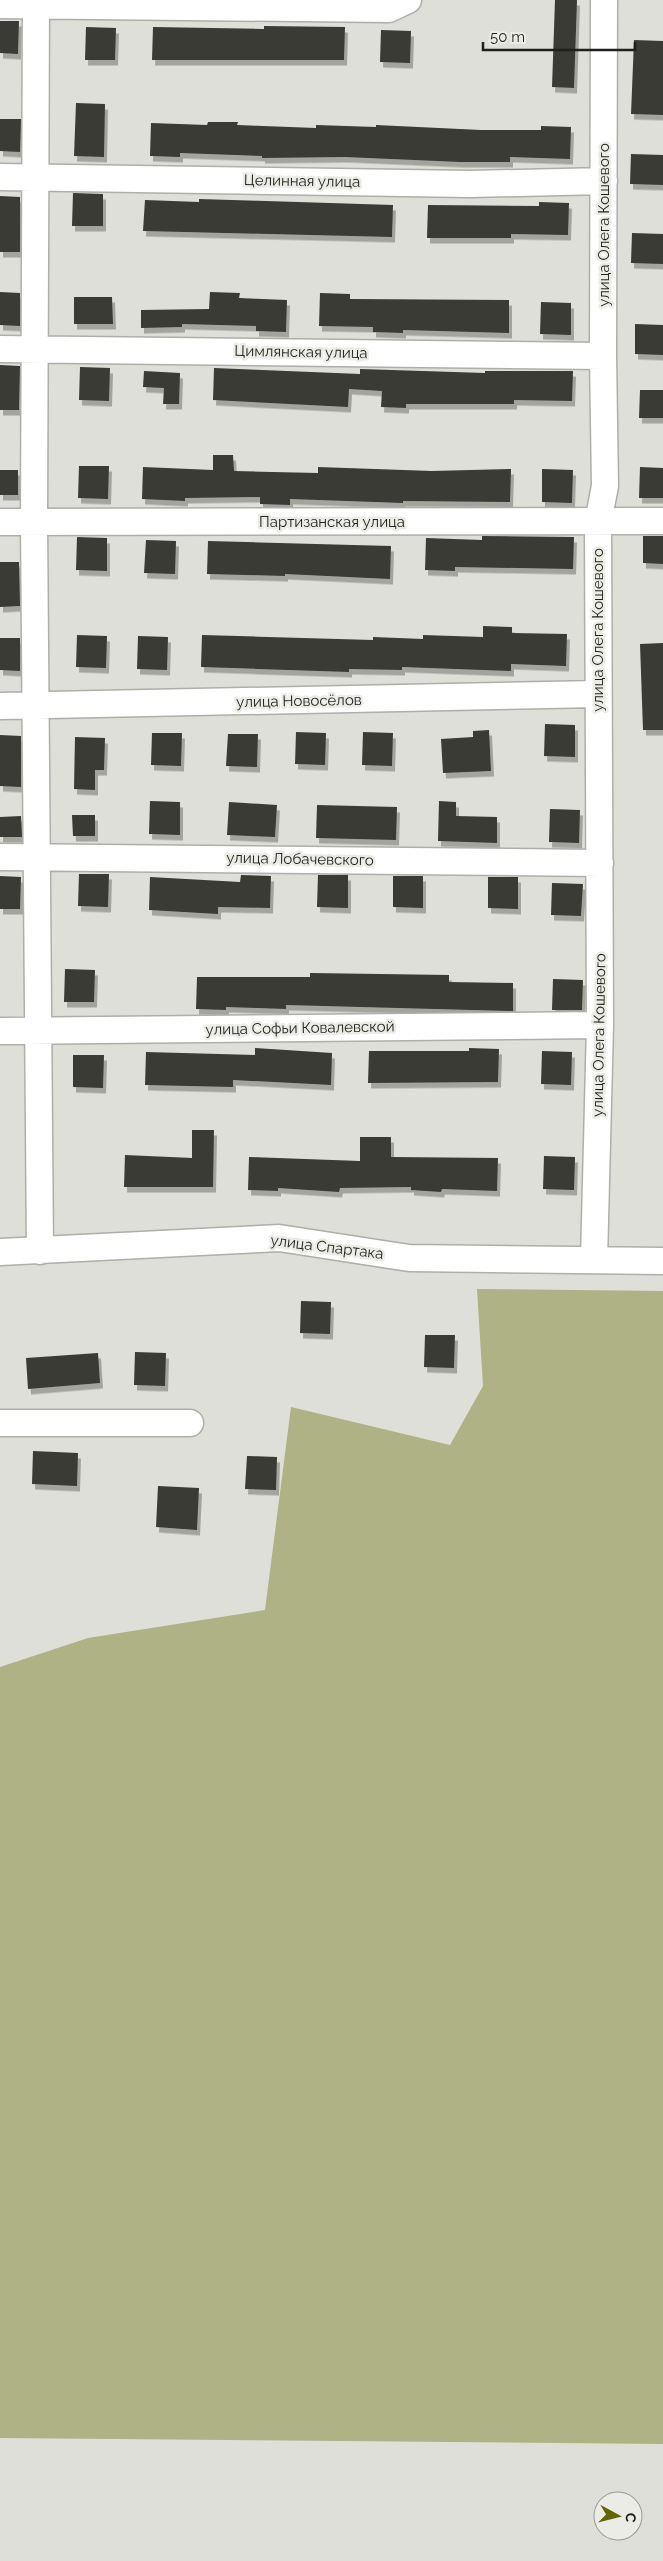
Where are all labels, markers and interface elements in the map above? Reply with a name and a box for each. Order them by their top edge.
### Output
scale bar [483,20,636,52]
text: 50 m [490,28,525,46]
street label: улица Олега Кошевого [595,143,613,307]
street label: Целинная улица [244,171,360,191]
street label: Цимлянская улица [234,342,368,362]
street label: Партизанская улица [259,513,405,531]
street label: улица Олега Кошевого [589,548,607,712]
street label: улица Новосёлов [236,691,362,711]
street label: улица Лобачевского [226,849,374,869]
street label: улица Олега Кошевого [589,953,609,1117]
street label: улица Софьи Ковалевской [205,1017,395,1039]
street label: улица Спартака [269,1231,385,1263]
north arrow [593,2491,643,2541]
text: С [622,2512,639,2524]

